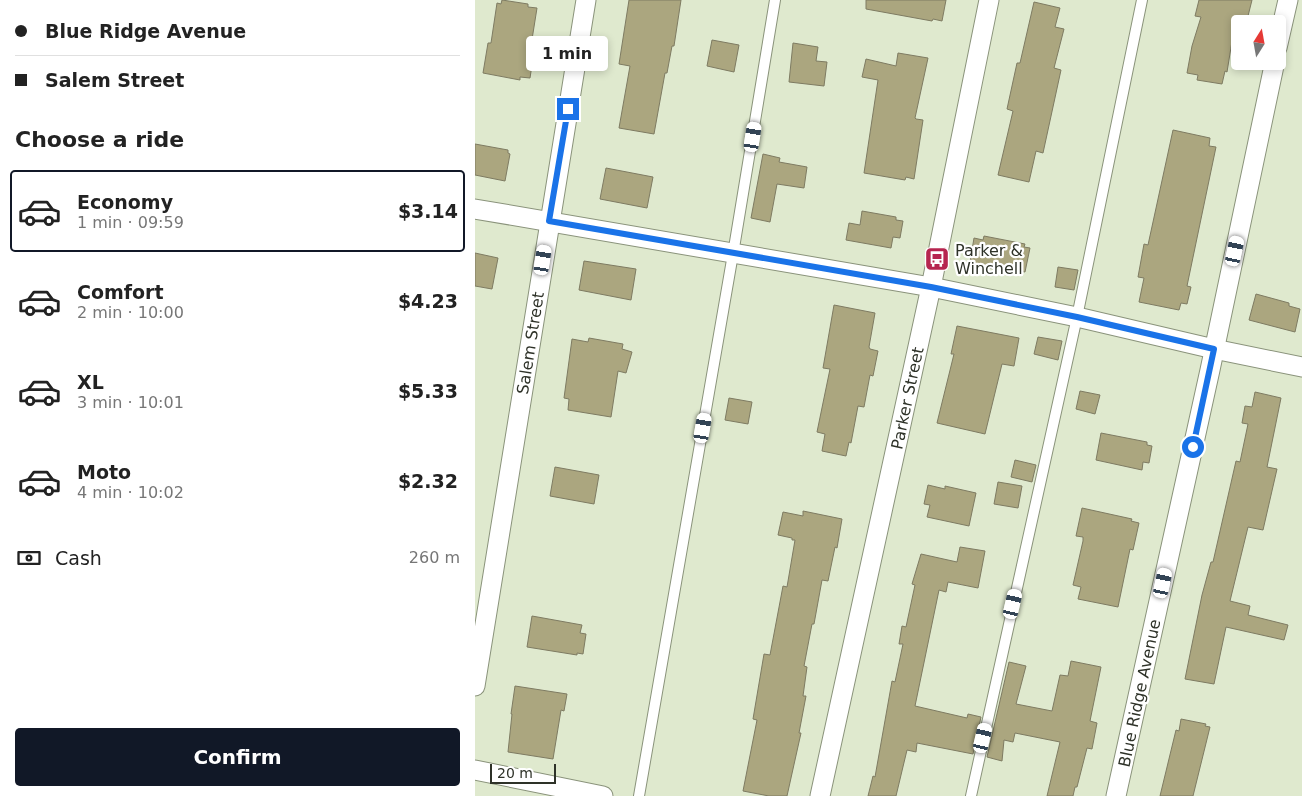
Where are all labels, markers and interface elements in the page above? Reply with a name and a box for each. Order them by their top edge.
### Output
north arrow [1231,15,1286,70]
map controls [1231,15,1286,70]
text: Blue Ridge Avenue [45,20,246,42]
callout: 1 min [527,36,609,72]
text: 1 min [542,44,592,63]
text: Salem Street [45,69,184,91]
route end [557,98,579,120]
car [743,121,762,153]
text: Choose a ride [15,127,184,152]
icon: car [17,189,62,234]
text: Economy [77,191,173,213]
text: $3.14 [398,200,458,222]
text: 1 min · 09:59 [77,213,184,232]
car [1224,235,1245,267]
place label: Parker & Winchell [955,241,1023,278]
car [533,244,552,276]
bus stop icon: Parker & Winchell [924,246,950,272]
icon: car [17,279,62,324]
text: Comfort [77,281,164,303]
text: $4.23 [398,290,458,312]
street label: Salem Street [513,290,548,396]
text: 2 min · 10:00 [77,303,184,322]
street label: Parker Street [887,345,928,451]
icon: car [17,369,62,414]
text: XL [77,371,104,393]
text: $5.33 [398,380,458,402]
text: 3 min · 10:01 [77,393,184,412]
car [693,412,712,444]
route start [1182,436,1204,458]
icon: car [17,459,62,504]
text: Moto [77,461,131,483]
text: $2.32 [398,470,458,492]
text: 4 min · 10:02 [77,483,184,502]
icon: cash [15,544,43,572]
text: Cash [55,547,102,569]
text: 260 m [409,548,460,567]
car [1152,567,1173,599]
car [1002,588,1023,620]
street label: Blue Ridge Avenue [1115,617,1164,769]
car [972,722,993,754]
button: Confirm [15,728,460,786]
scale bar [490,761,556,784]
text: 20 m [497,765,533,781]

